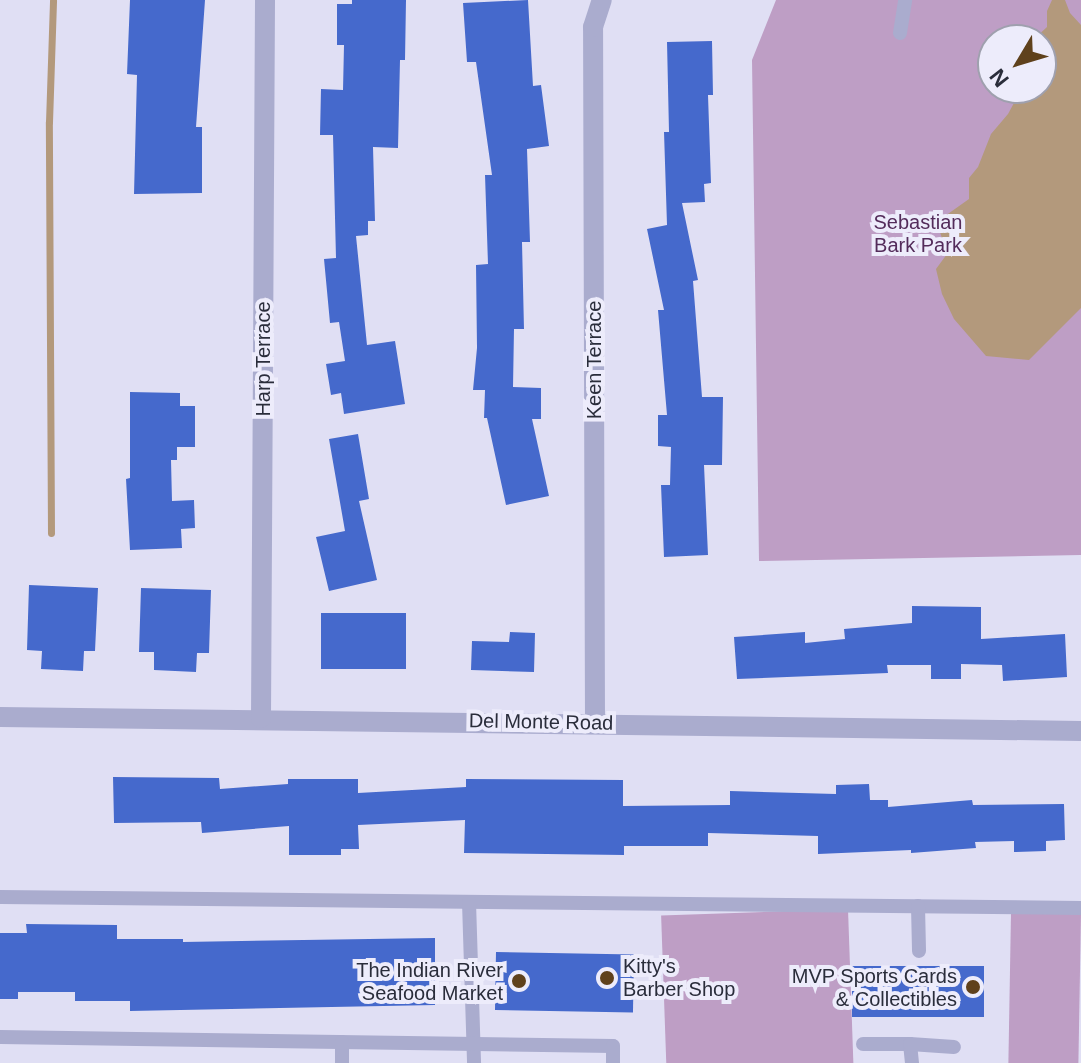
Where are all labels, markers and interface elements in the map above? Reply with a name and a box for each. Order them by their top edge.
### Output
north arrow [977,24,1057,104]
text: N [985,64,1014,92]
park label: Sebastian Bark Park [874,210,962,257]
street label: Harp Terrace [251,301,275,417]
street label: Keen Terrace [582,301,606,419]
street label: Del Monte Road [469,709,613,735]
place label: Kitty's Barber Shop [623,954,735,1001]
place label: The Indian River Seafood Market [356,958,503,1005]
place label: MVP Sports Cards & Collectibles [791,964,957,1011]
marker: Kitty's Barber Shop [598,969,616,987]
marker: The Indian River Seafood Market [510,972,528,990]
marker: MVP Sports Cards & Collectibles [964,978,982,996]

